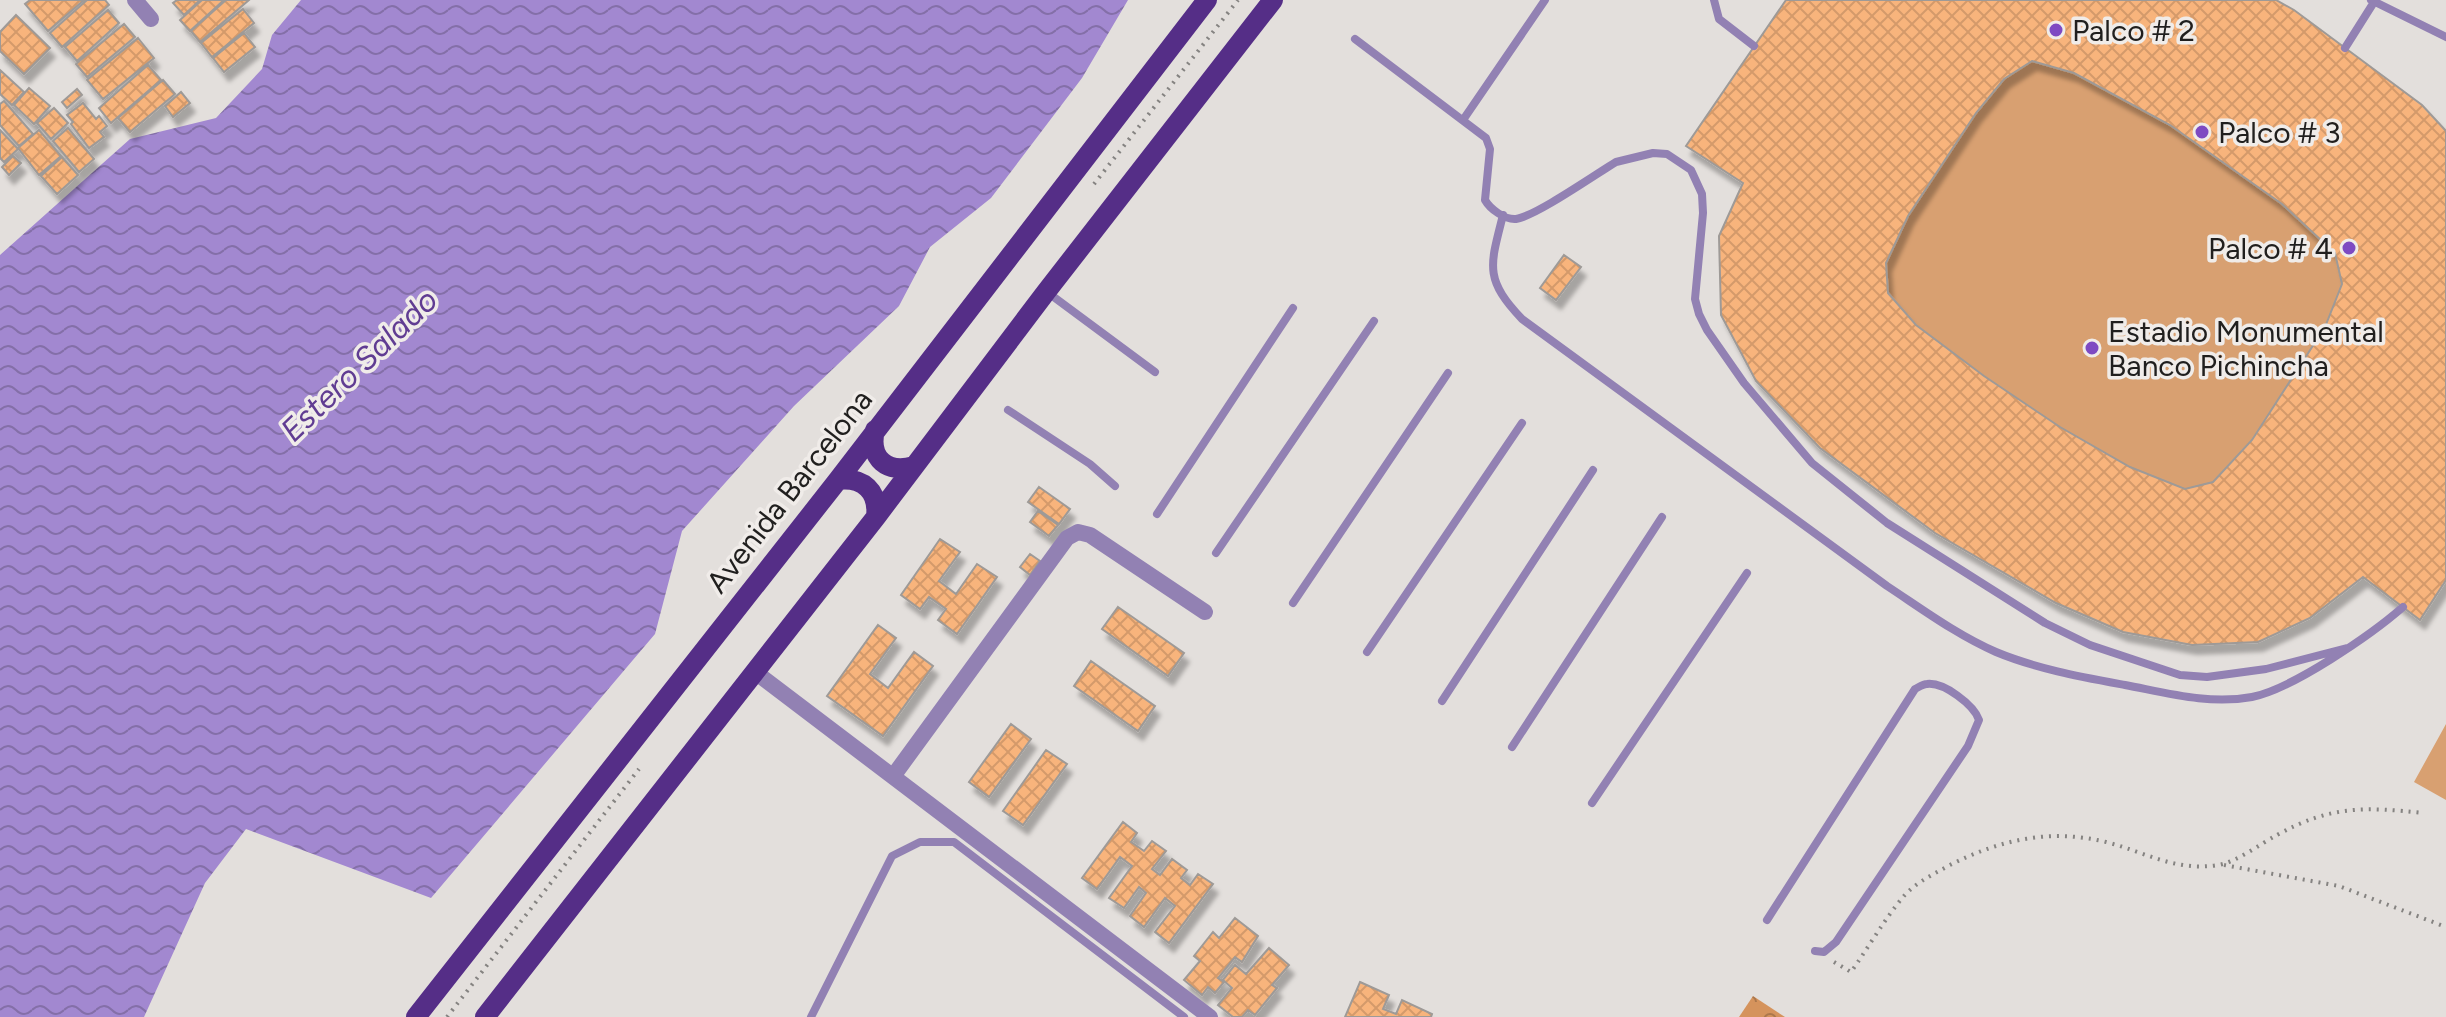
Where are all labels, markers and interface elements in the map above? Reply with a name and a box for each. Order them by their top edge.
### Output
place label: Palco # 2 [2072,12,2195,49]
marker: Palco # 2 [2047,21,2065,39]
place label: Palco # 3 [2218,114,2341,151]
marker: Palco # 3 [2193,123,2211,141]
place label: Palco # 4 [2208,230,2333,267]
marker: Palco # 4 [2340,239,2358,257]
water label: Estero Salado [273,281,445,449]
place label: Estadio Monumental Banco Pichincha [2108,313,2384,384]
marker: Estadio Monumental Banco Pichincha [2083,339,2101,357]
street label: Avenida Barcelona [698,382,880,600]

